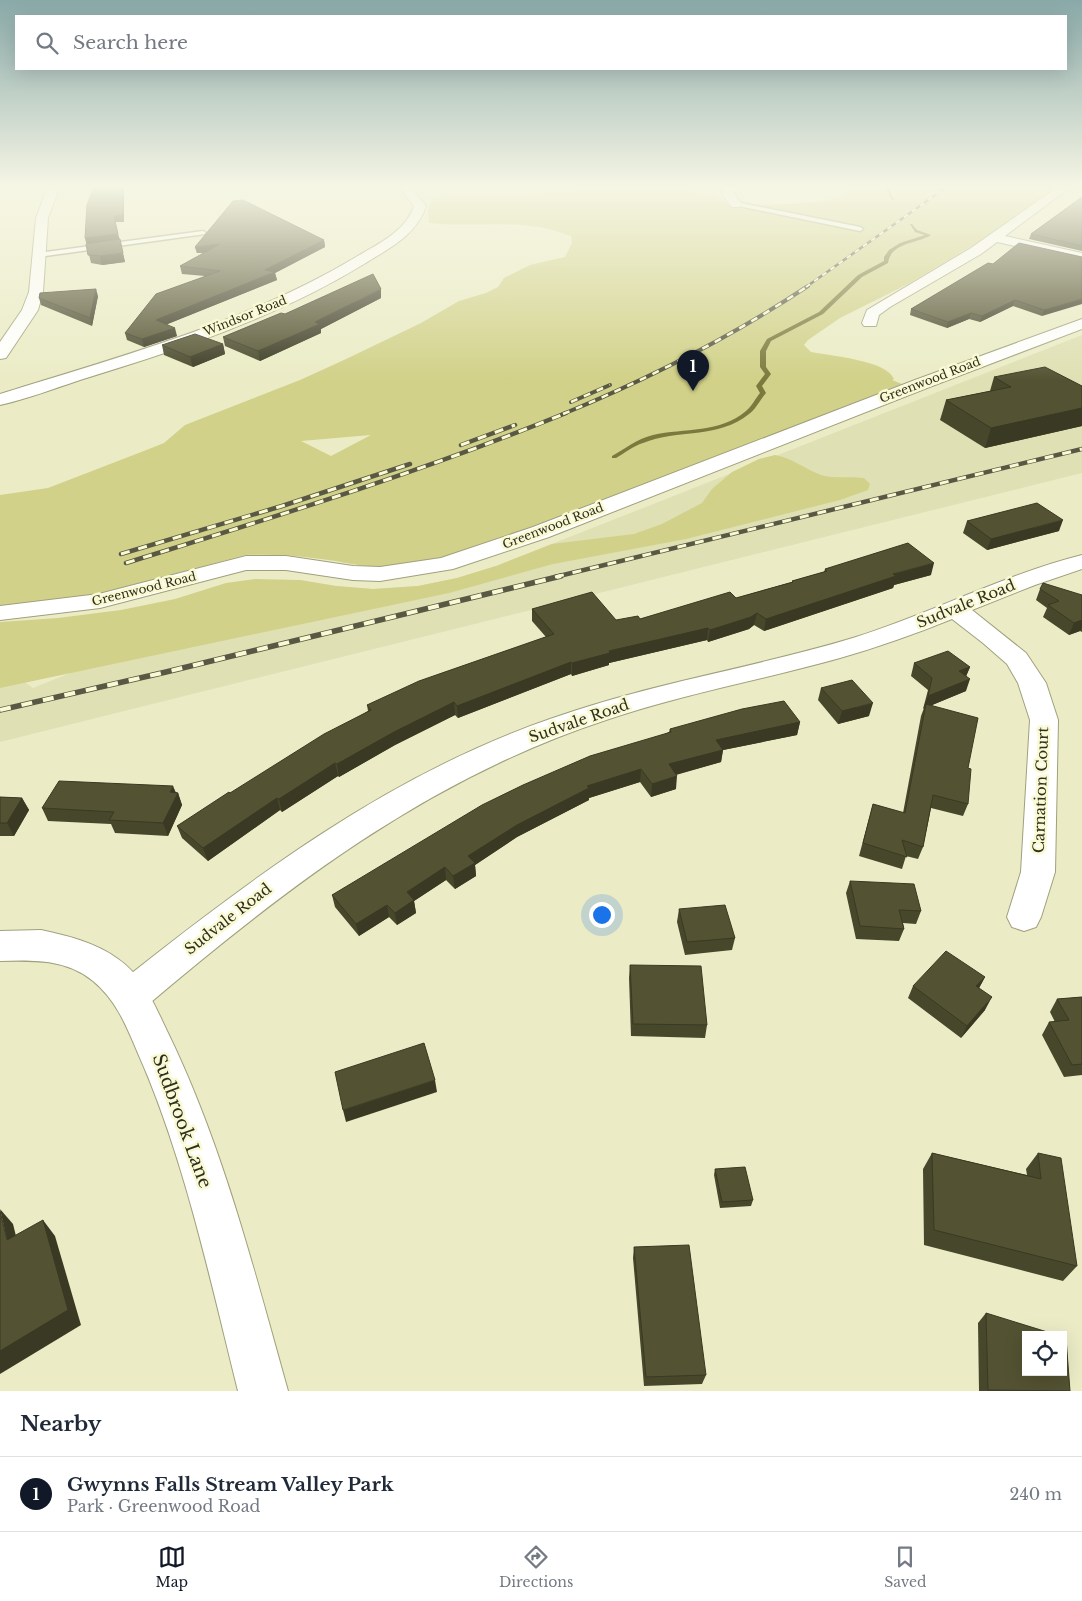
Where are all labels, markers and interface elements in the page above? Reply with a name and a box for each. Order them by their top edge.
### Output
search box [15,15,1067,70]
icon: search [33,29,61,57]
text: Search here [73,31,188,54]
street label: Windsor Road [200,292,289,339]
pin: 1 [677,350,709,391]
street label: Greenwood Road [877,353,982,406]
street label: Greenwood Road [500,499,605,552]
street label: Greenwood Road [90,568,198,609]
street label: Sudvale Road [914,575,1018,632]
street label: Sudvale Road [526,694,631,747]
street label: Carnation Court [1029,726,1052,853]
street label: Sudvale Road [181,879,275,958]
your location [589,902,615,928]
street label: Sudbrook Lane [147,1051,217,1191]
map controls [1022,1331,1067,1376]
button: locate [1022,1331,1067,1376]
text: Nearby [20,1411,101,1437]
text: Gwynns Falls Stream Valley Park [67,1473,394,1496]
text: 1 [33,1484,39,1504]
text: 240 m [1010,1484,1062,1504]
text: Park · Greenwood Road [67,1496,260,1516]
tab: Map [155,1543,188,1591]
tab: Directions [499,1543,573,1591]
tab: Saved [884,1543,927,1591]

